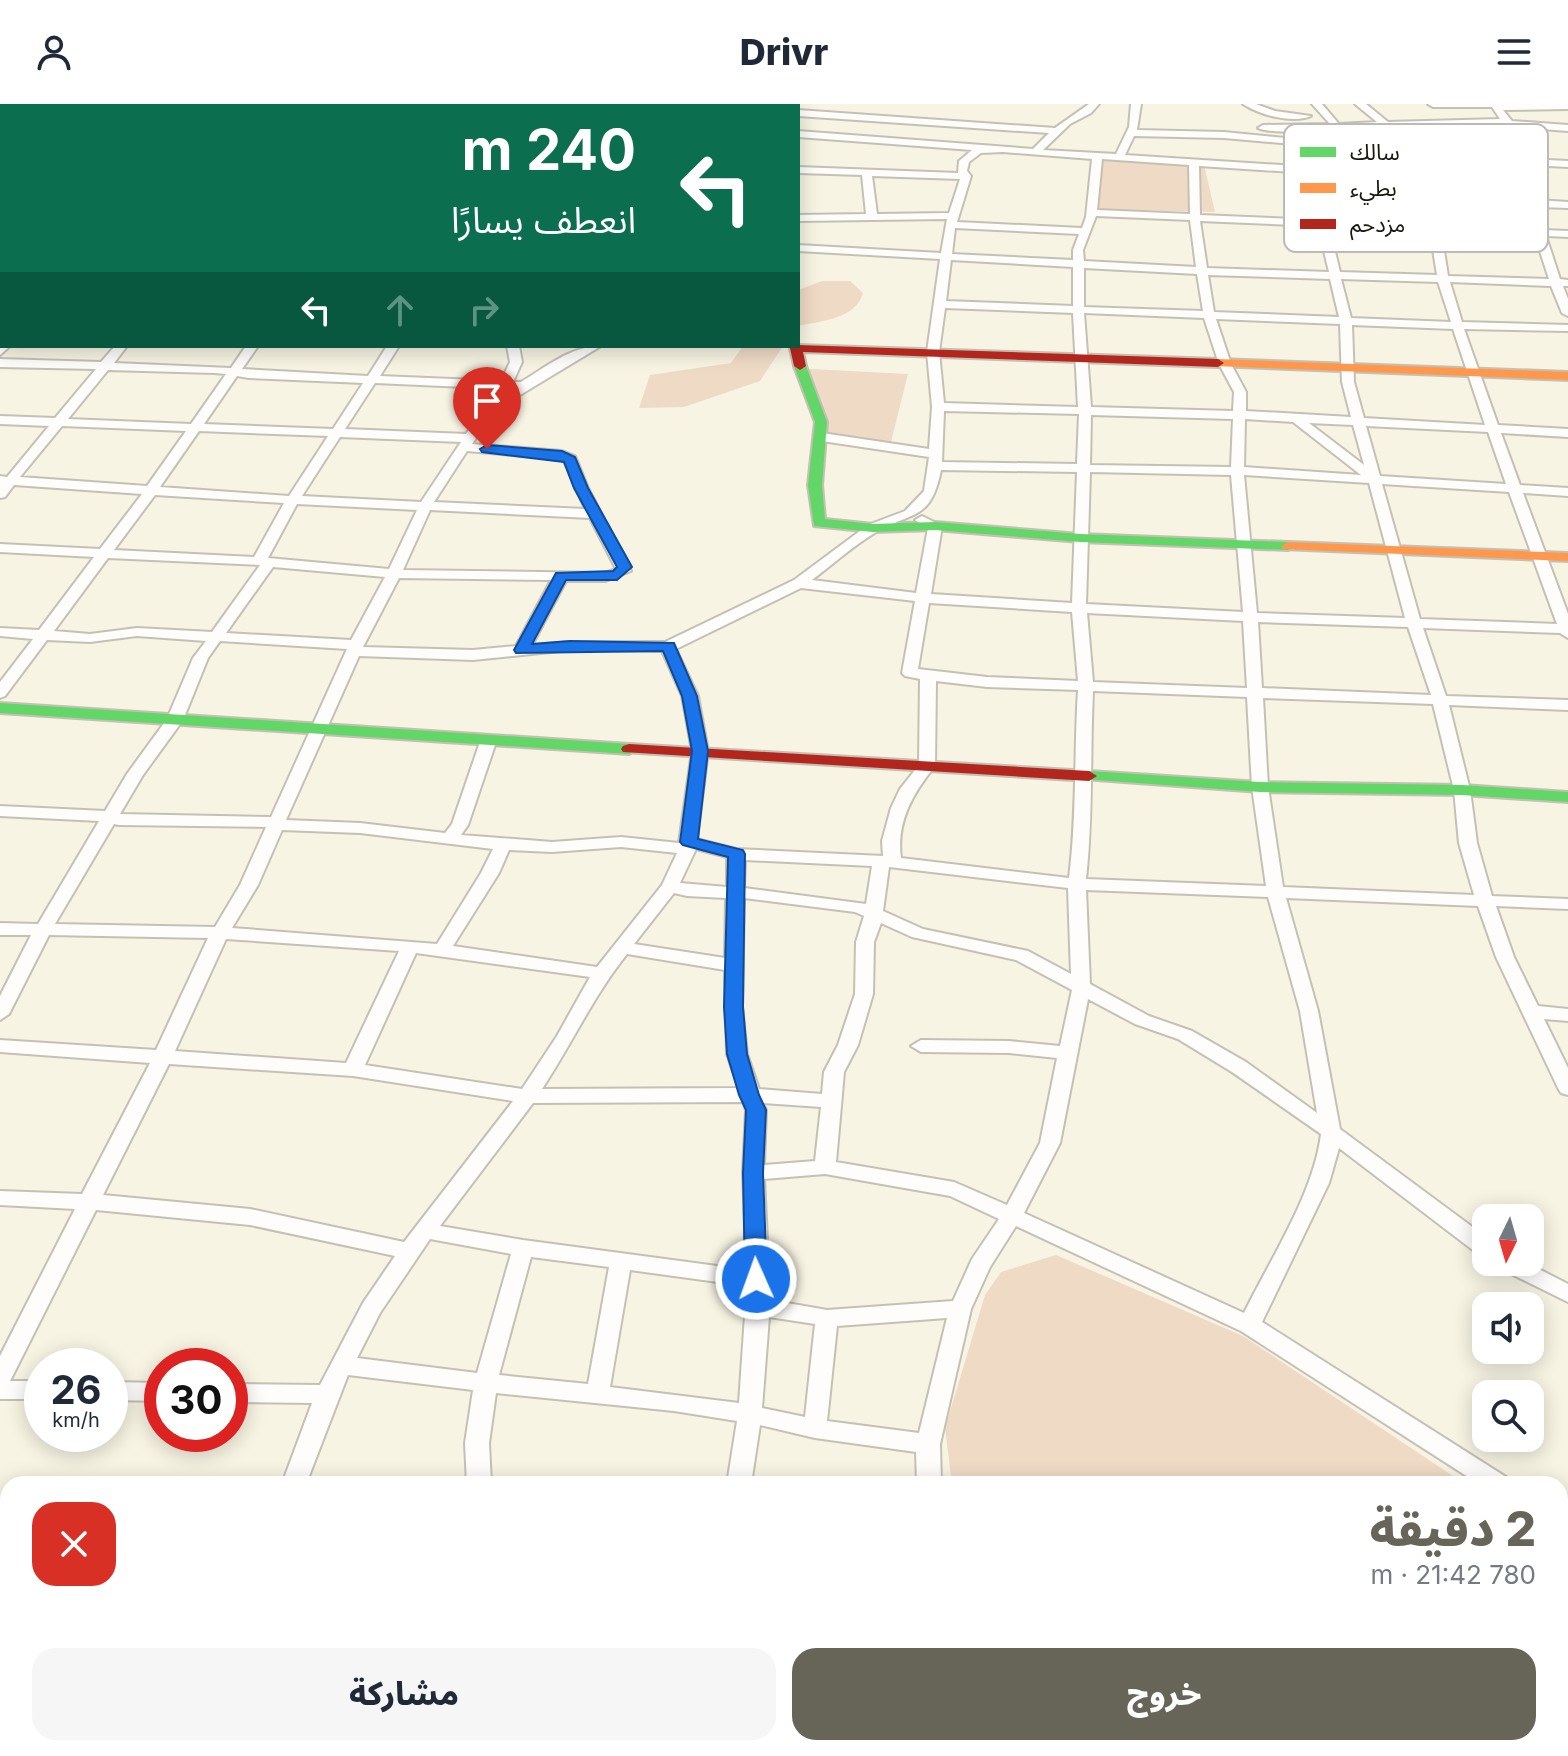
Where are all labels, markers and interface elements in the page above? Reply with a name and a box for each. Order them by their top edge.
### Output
icon: person [32,30,76,74]
text: Drivr [740,30,828,74]
icon: menu [1492,30,1536,74]
text: 240 m [462,116,636,184]
legend [1284,124,1548,252]
icon: left [664,136,768,240]
text: سالك [1350,139,1400,165]
text: بطيء [1350,175,1397,205]
text: انعطف يسارًا [451,198,636,242]
text: مزدحم [1350,211,1405,241]
icon: left [294,288,338,332]
icon: ahead [378,288,422,332]
icon: right [462,288,506,332]
pin [453,367,521,449]
icon: arrive [465,379,509,423]
north arrow [1472,1204,1544,1276]
map controls [1472,1204,1544,1452]
position arrow [714,1237,798,1321]
button: sound [1472,1292,1544,1364]
speed limit sign: 30 [144,1348,248,1452]
text: 26 [50,1365,102,1414]
button: search [1472,1380,1544,1452]
text: km/h [52,1408,100,1432]
text: 2 دقيقة [1370,1499,1536,1558]
button: close [32,1502,116,1586]
text: 780 m · 21:42 [1370,1559,1536,1590]
button: مشاركة [32,1648,776,1740]
button: خروج [792,1648,1536,1740]

